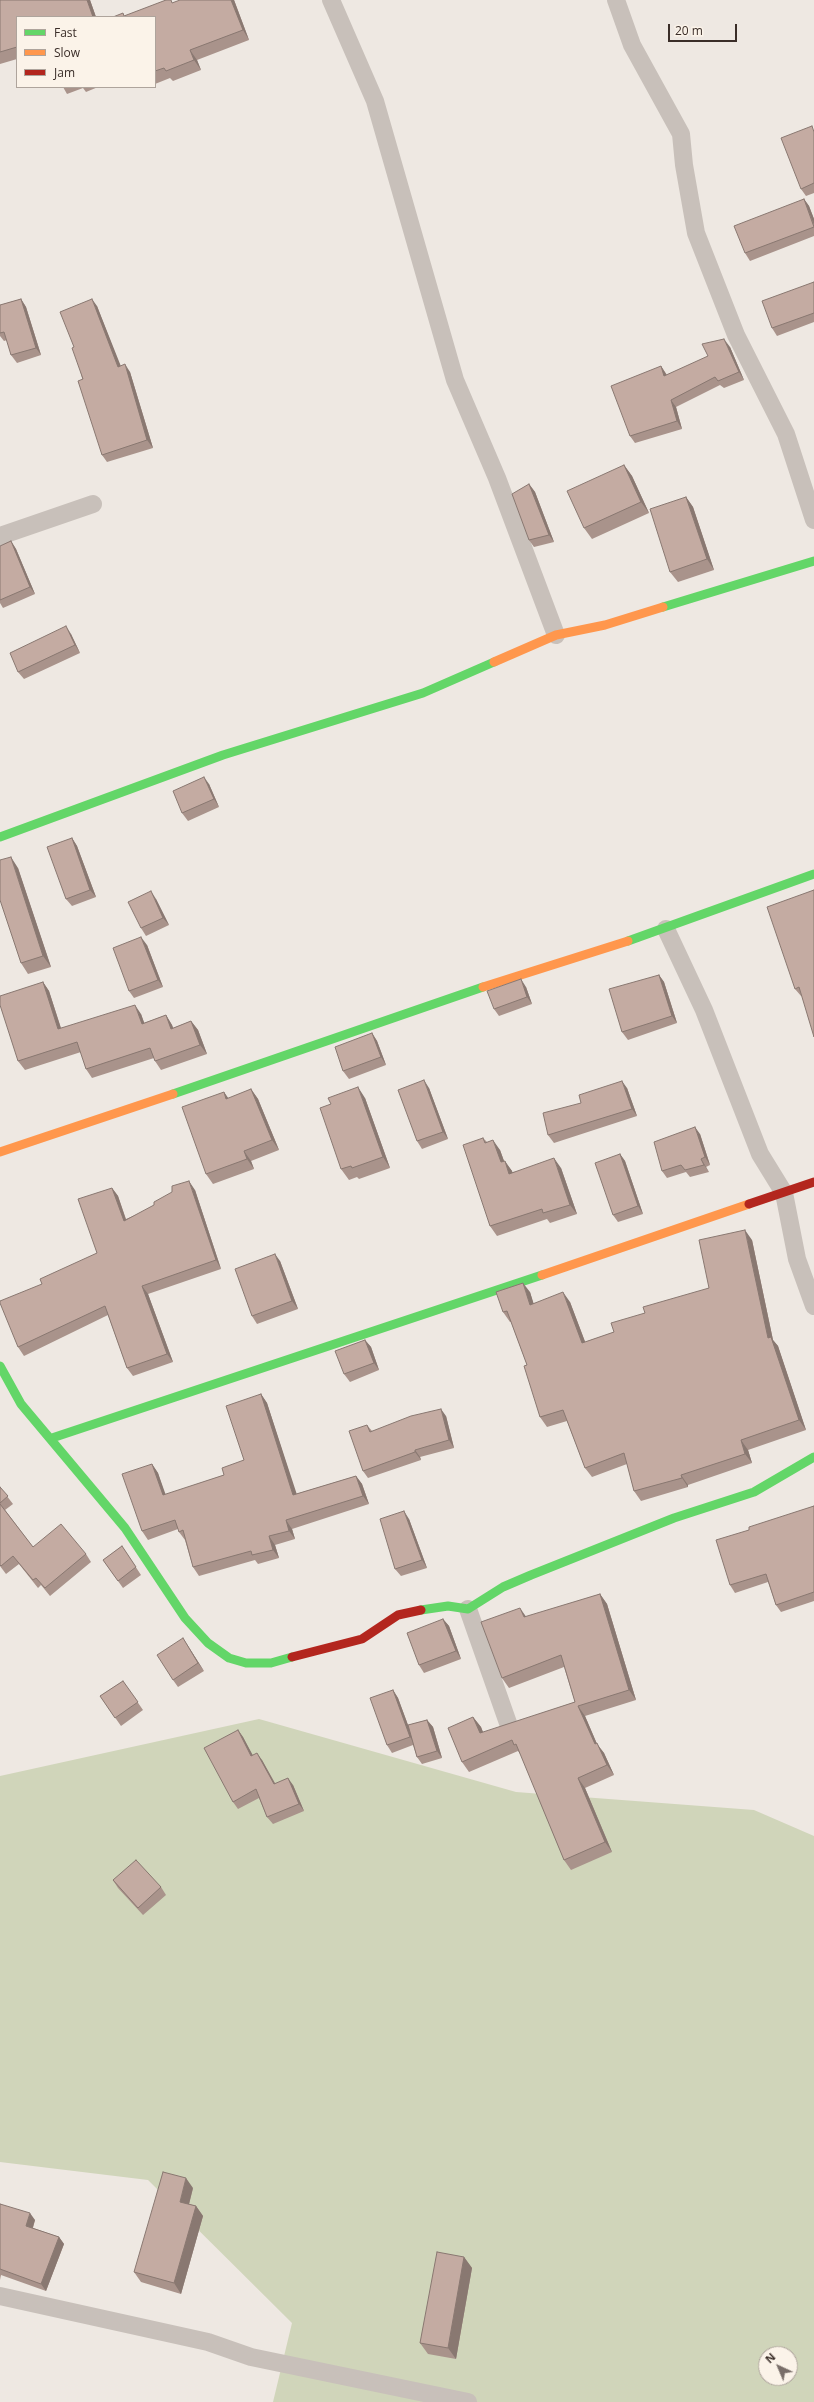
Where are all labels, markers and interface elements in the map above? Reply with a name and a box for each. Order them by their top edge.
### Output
legend [16,16,156,88]
scale bar [670,16,739,42]
text: 20 m [675,22,703,39]
text: Fast [54,24,77,41]
text: Slow [54,44,80,61]
text: Jam [54,64,75,81]
north arrow [758,2346,798,2386]
text: N [762,2349,778,2366]

